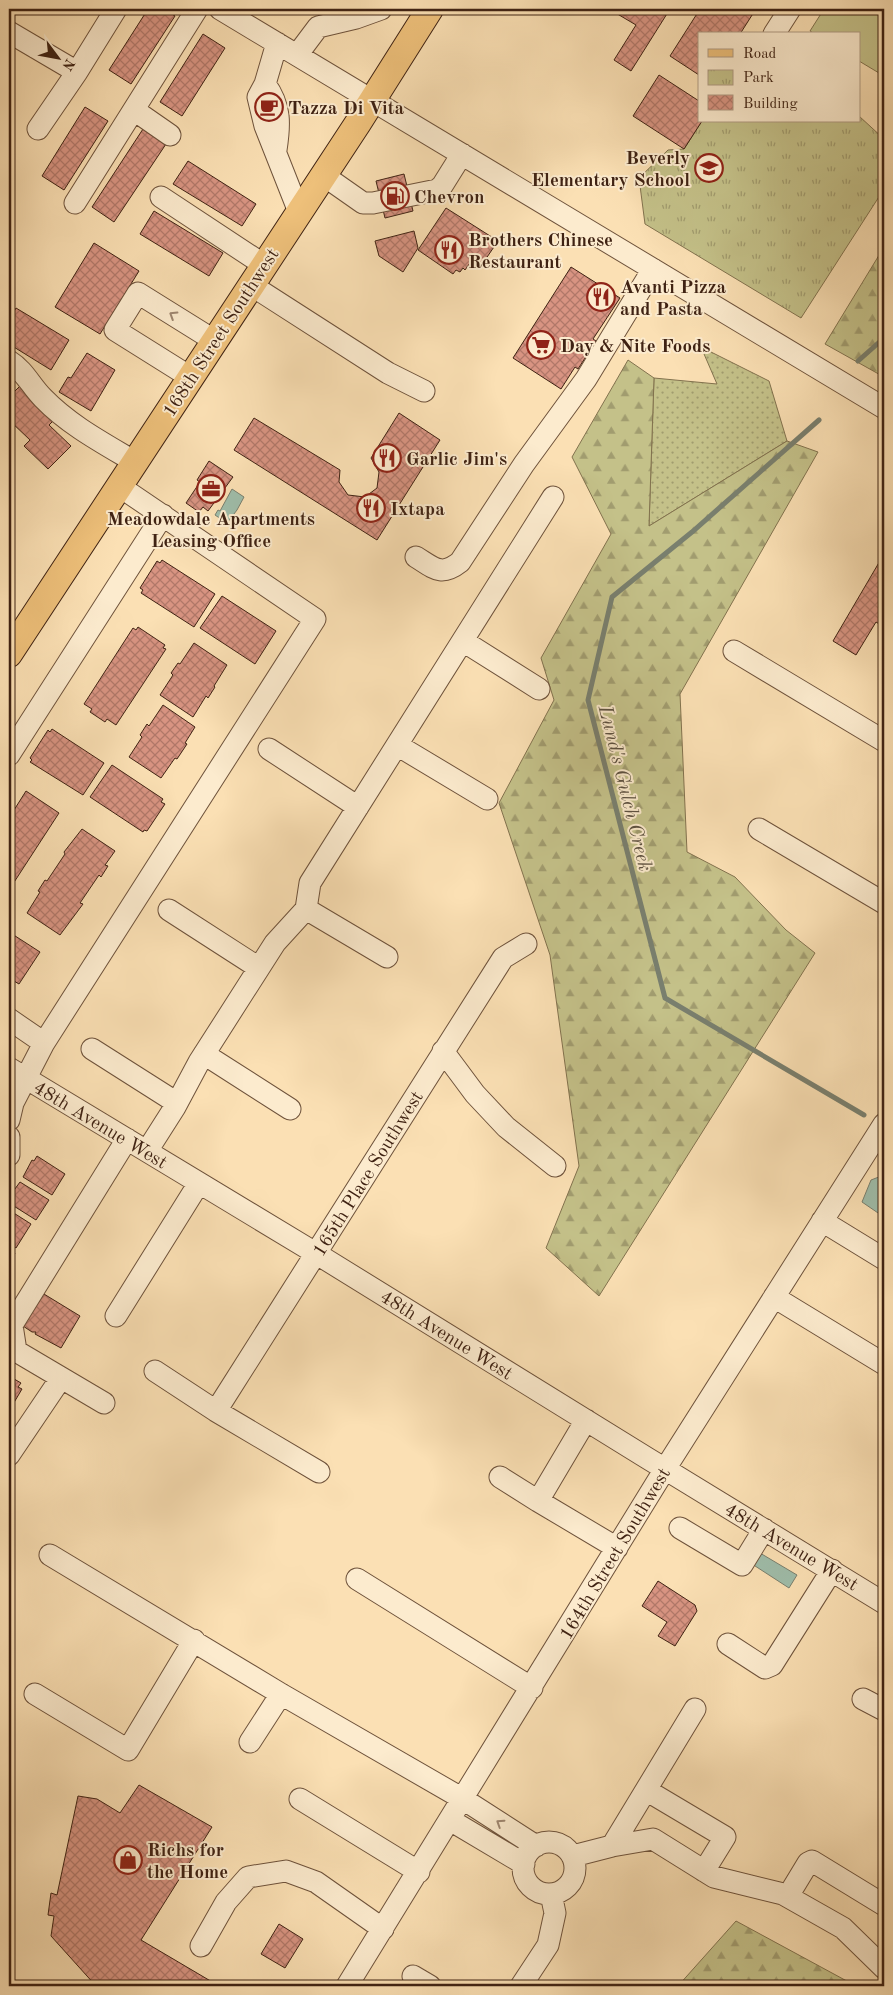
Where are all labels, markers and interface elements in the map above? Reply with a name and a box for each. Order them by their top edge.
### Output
north arrow [32,32,82,82]
legend [698,32,860,122]
text: Road [743,47,777,62]
text: N [59,56,77,73]
text: Park [743,71,774,86]
cafe icon: Tazza Di Vita [254,92,284,122]
text: Building [743,97,798,112]
place label: Tazza Di Vita [288,100,405,119]
place label: Beverly Elementary School [531,150,690,191]
school or university icon: Beverly Elementary School [694,153,724,183]
fuel station icon: Chevron [380,181,410,211]
place label: Chevron [414,189,485,208]
place label: Brothers Chinese Restaurant [468,232,613,273]
restaurant icon: Brothers Chinese Restaurant [434,235,464,265]
street label: 168th Street Southwest [161,246,284,421]
place label: Avanti Pizza and Pasta [620,279,727,320]
restaurant icon: Avanti Pizza and Pasta [586,282,616,312]
one-way arrow [170,312,179,321]
supermarket icon: Day & Nite Foods [526,330,556,360]
place label: Day & Nite Foods [560,338,710,357]
restaurant icon: Garlic Jim's [372,443,402,473]
place label: Garlic Jim's [406,451,507,470]
office icon: Meadowdale Apartments Leasing Office [196,474,226,504]
restaurant icon: Ixtapa [356,493,386,523]
place label: Ixtapa [390,501,445,520]
place label: Meadowdale Apartments Leasing Office [107,511,315,552]
water label: Lund's Gulch Creek [593,702,654,874]
street label: 48th Avenue West [30,1079,170,1173]
street label: 165th Place Southwest [310,1088,428,1260]
street label: 48th Avenue West [376,1288,515,1384]
street label: 164th Street Southwest [557,1465,675,1644]
street label: 48th Avenue West [721,1501,861,1595]
one-way arrow [496,1820,505,1829]
place label: Richs for the Home [147,1842,228,1883]
shop icon: Richs for the Home [113,1845,143,1875]

